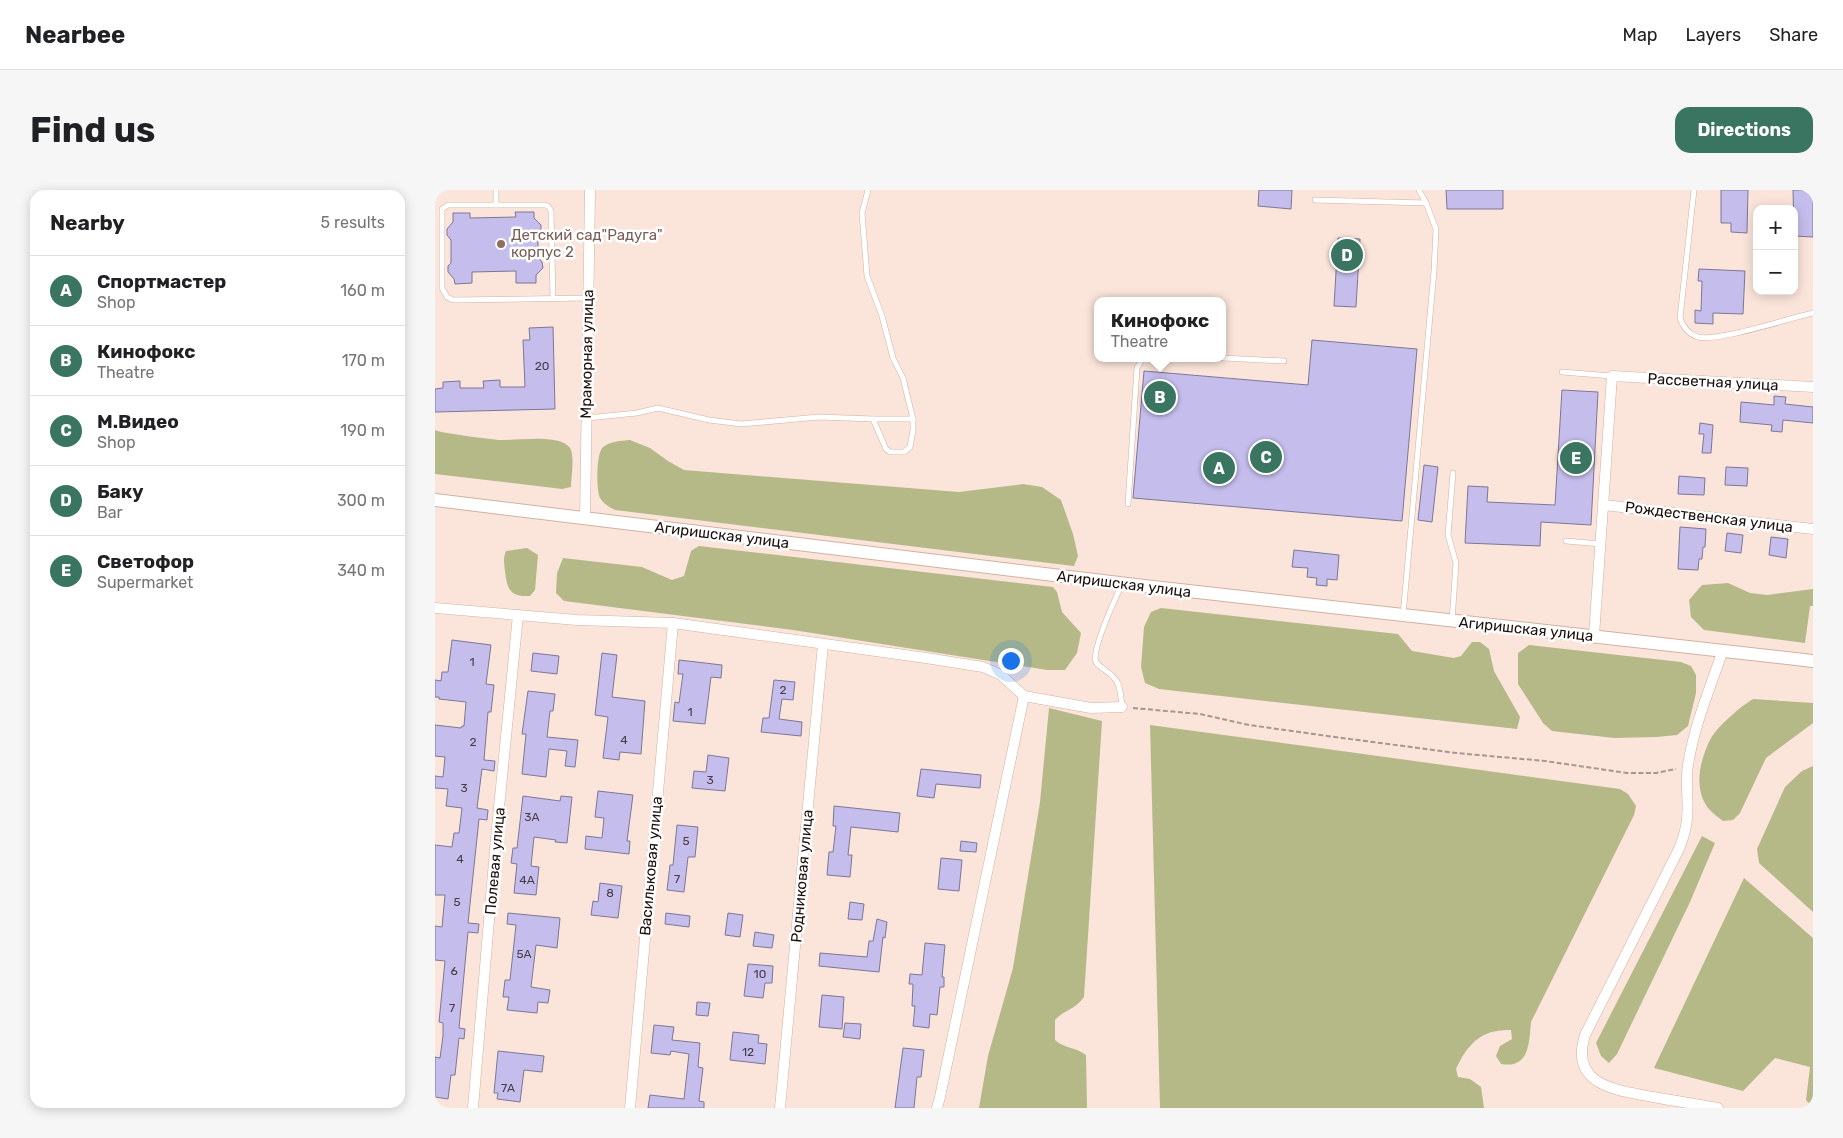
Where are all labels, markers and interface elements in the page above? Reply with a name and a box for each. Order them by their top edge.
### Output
text: Nearbee [25,21,125,49]
text: Map [1623,24,1658,46]
text: Layers [1686,24,1741,46]
text: Share [1769,24,1818,46]
button: Directions [1675,107,1813,153]
text: Find us [30,109,155,151]
map controls [1753,205,1798,295]
button: + [1753,205,1798,250]
text: Nearby [50,210,125,235]
text: 5 results [321,213,385,232]
place label: Детский сад"Радуга" корпус 2 [511,226,663,261]
pin: D [1331,236,1363,274]
marker: Детский сад"Радуга" корпус 2 [495,238,507,250]
button: − [1753,250,1798,295]
text: Спортмастер [97,270,226,293]
text: A [60,281,72,300]
text: 160 m [340,281,385,300]
street label: Мраморная улица [577,289,597,419]
text: Shop [97,293,135,312]
popup [1094,297,1226,362]
text: Кинофокс [1111,309,1209,332]
text: Theatre [1111,332,1168,351]
text: Кинофокс [97,340,195,363]
text: B [60,351,72,370]
text: 170 m [342,351,385,370]
house number: 20 [535,359,549,373]
text: Theatre [97,363,155,382]
street label: Рассветная улица [1647,370,1779,394]
pin: B [1144,378,1176,416]
text: М.Видео [97,410,179,433]
text: C [60,421,72,440]
text: 190 m [340,421,385,440]
text: Shop [97,433,135,452]
pin: C [1250,438,1282,476]
pin: E [1560,439,1592,477]
pin: A [1203,449,1235,487]
text: Баку [97,480,143,503]
text: D [60,491,72,510]
text: 300 m [337,491,385,510]
street label: Рождественская улица [1624,498,1794,536]
text: Bar [97,503,123,522]
street label: Агиришская улица [654,518,790,552]
text: Светофор [97,550,194,573]
text: E [61,561,71,580]
text: 340 m [337,561,385,580]
street label: Агиришская улица [1056,567,1192,601]
text: Supermarket [97,573,193,592]
street label: Агиришская улица [1458,613,1594,645]
your location [998,648,1024,674]
house number: 1 [469,655,475,669]
house number: 2 [779,683,787,697]
house number: 1 [687,705,693,719]
house number: 4 [620,733,628,747]
house number: 2 [469,735,477,749]
house number: 3 [706,773,714,787]
house number: 3 [460,781,468,795]
street label: Васильковая улица [636,796,666,936]
street label: Полевая улица [481,806,509,916]
street label: Родниковая улица [787,809,817,943]
house number: 3А [524,810,540,824]
house number: 5 [682,834,690,848]
house number: 4 [456,852,464,866]
house number: 7 [674,872,680,886]
house number: 4А [519,873,535,887]
house number: 8 [606,886,614,900]
house number: 5 [453,895,461,909]
house number: 5А [516,947,532,961]
house number: 6 [450,964,458,978]
house number: 10 [754,967,766,981]
house number: 7 [449,1001,455,1015]
house number: 12 [742,1045,754,1059]
house number: 7А [501,1081,515,1095]

